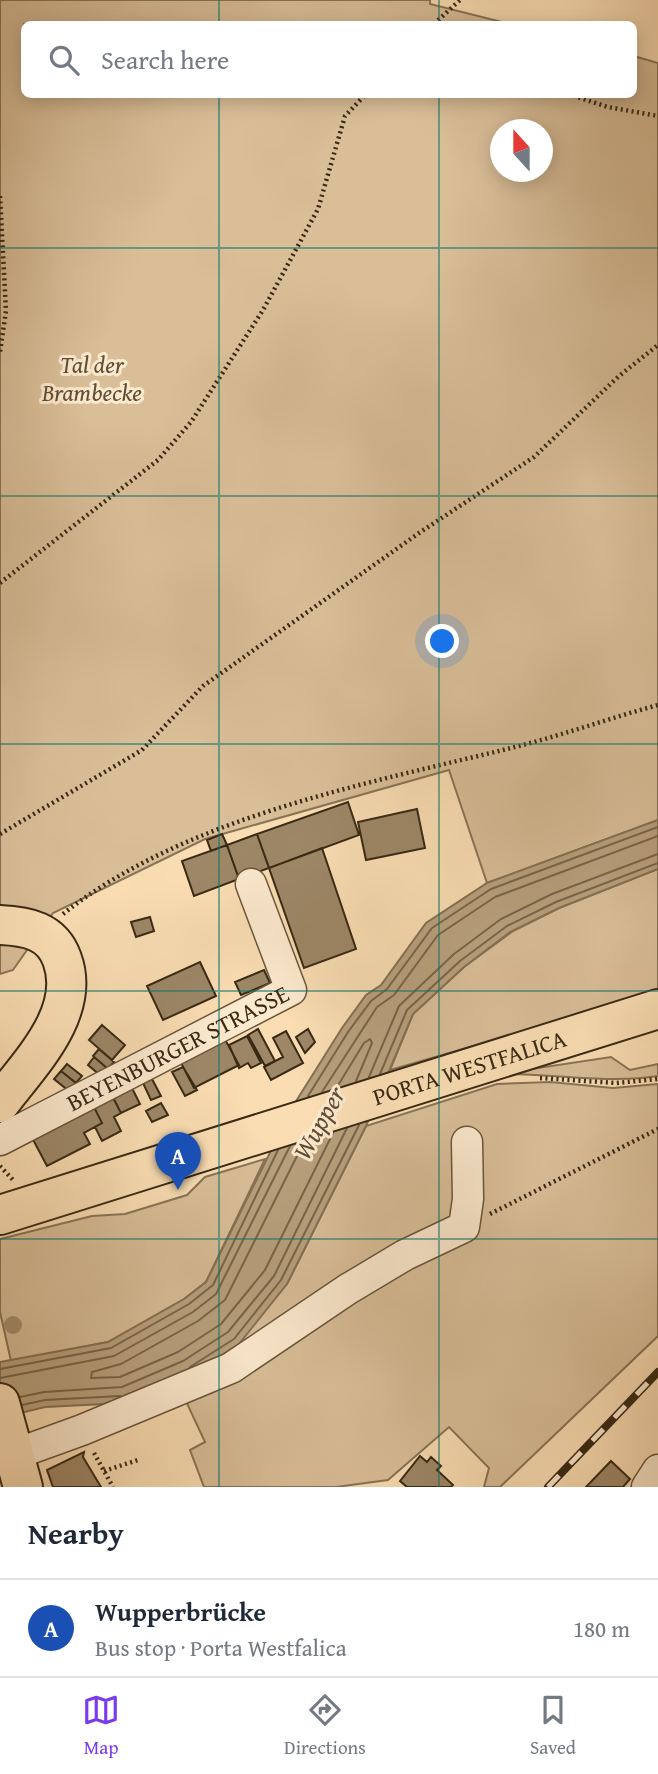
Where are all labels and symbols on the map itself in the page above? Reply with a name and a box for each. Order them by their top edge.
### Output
north arrow [490,119,553,182]
park label: Tal der Brambecke [41,347,142,410]
your location [425,624,459,658]
street label: BEYENBURGER STRASSE [60,976,295,1120]
street label: PORTA WESTFALICA [368,1021,571,1114]
water label: Wupper [282,1078,355,1167]
pin: A [155,1132,201,1190]

